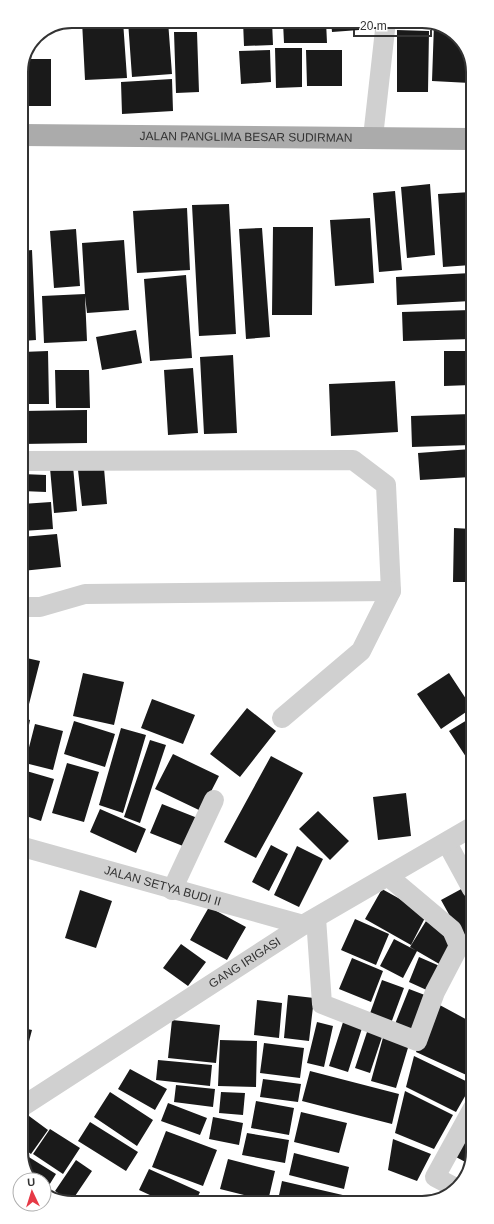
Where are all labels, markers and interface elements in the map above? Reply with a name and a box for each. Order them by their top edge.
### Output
scale bar [354,12,431,38]
text: 20 m [360,19,387,33]
street label: JALAN PANGLIMA BESAR SUDIRMAN [140,129,352,145]
street label: JALAN SETYA BUDI II [103,863,223,909]
street label: GANG IRIGASI [206,934,283,991]
north arrow [12,1172,52,1212]
text: U [27,1176,36,1188]

